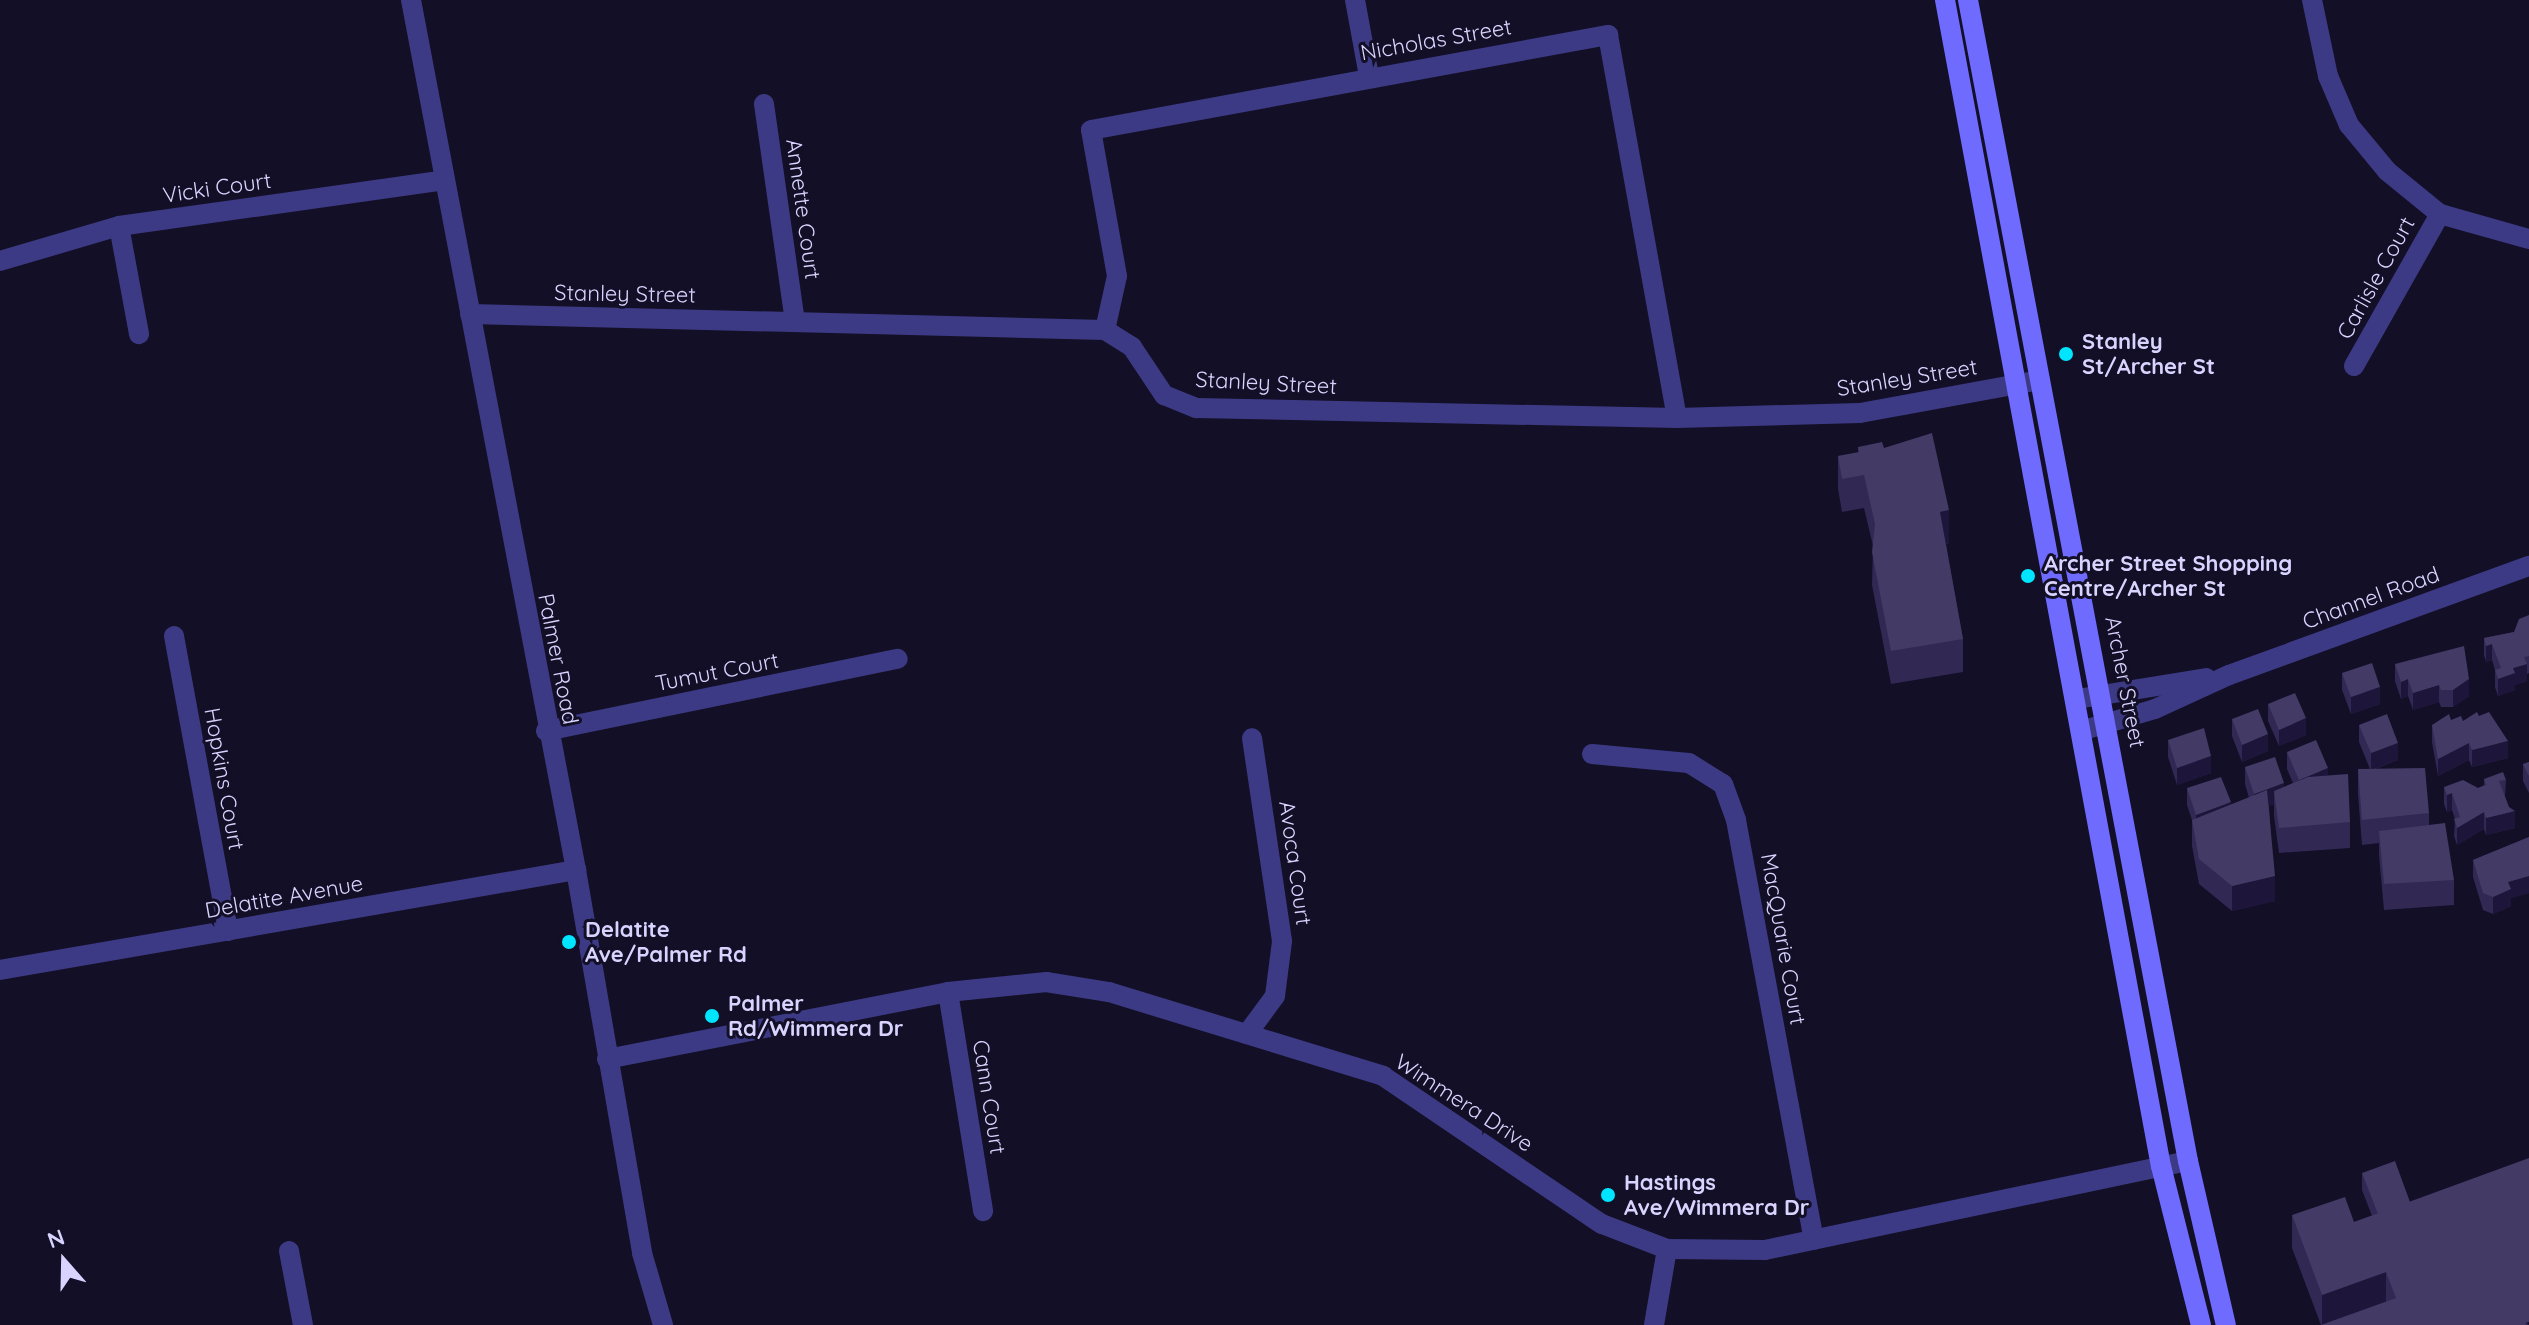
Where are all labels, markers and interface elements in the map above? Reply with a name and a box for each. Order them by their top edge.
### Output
street label: Nicholas Street [1358,14,1514,66]
street label: Annette Court [780,137,826,281]
street label: Vicki Court [161,167,273,209]
street label: Carlisle Court [2332,212,2420,344]
street label: Stanley Street [554,280,696,308]
place label: Stanley St/Archer St [2082,328,2215,380]
marker: Stanley St/Archer St [2057,345,2075,363]
street label: Stanley Street [1835,354,1979,402]
street label: Stanley Street [1195,366,1337,400]
place label: Archer Street Shopping Centre/Archer St [2044,550,2292,602]
street label: Channel Road [2299,561,2443,635]
marker: Archer Street Shopping Centre/Archer St [2019,567,2037,585]
street label: Palmer Road [532,591,584,727]
street label: Archer Street [2099,614,2151,750]
street label: Tumut Court [653,647,781,697]
street label: Hopkins Court [198,706,250,852]
street label: Avoca Court [1273,799,1317,927]
street label: MacQuarie Court [1755,851,1811,1027]
street label: Delatite Avenue [203,870,365,924]
place label: Delatite Ave/Palmer Rd [585,916,747,968]
marker: Delatite Ave/Palmer Rd [560,933,578,951]
place label: Palmer Rd/Wimmera Dr [728,990,903,1042]
marker: Palmer Rd/Wimmera Dr [703,1007,721,1025]
street label: Cann Court [967,1038,1011,1156]
street label: Wimmera Drive [1390,1049,1538,1157]
place label: Hastings Ave/Wimmera Dr [1624,1169,1809,1220]
marker: Hastings Ave/Wimmera Dr [1599,1186,1617,1204]
north arrow [24,1221,104,1301]
text: N [43,1223,68,1254]

